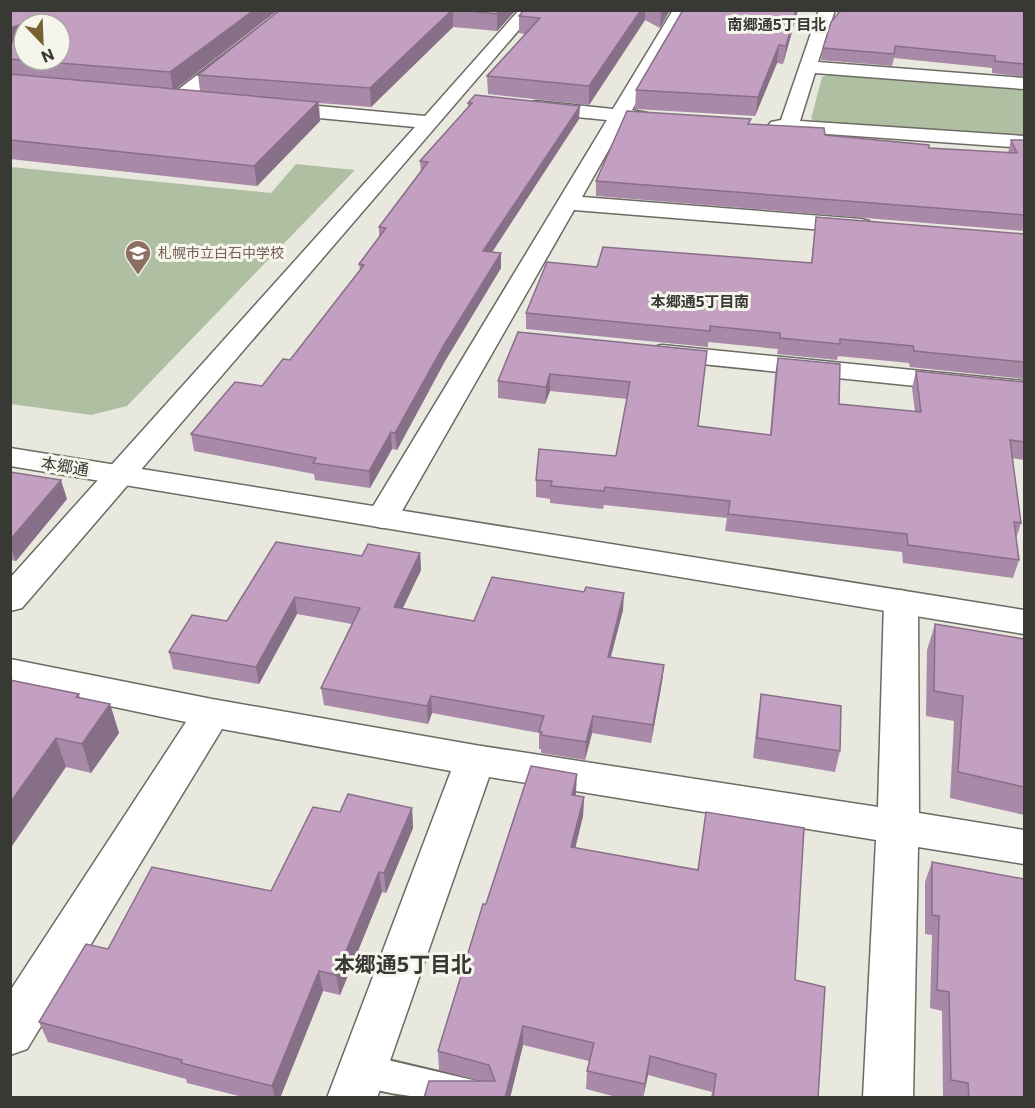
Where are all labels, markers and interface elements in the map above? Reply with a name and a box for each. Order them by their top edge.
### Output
north arrow [12,12,72,72]
district label: 南郷通5丁目北 [728,15,826,33]
text: N [39,45,57,67]
school or university icon: 札幌市立白石中学校 [123,238,153,276]
place label: 札幌市立白石中学校 [158,244,284,261]
district label: 本郷通5丁目南 [651,292,749,310]
street label: 本郷通 [40,452,90,479]
district label: 本郷通5丁目北 [334,951,472,976]

